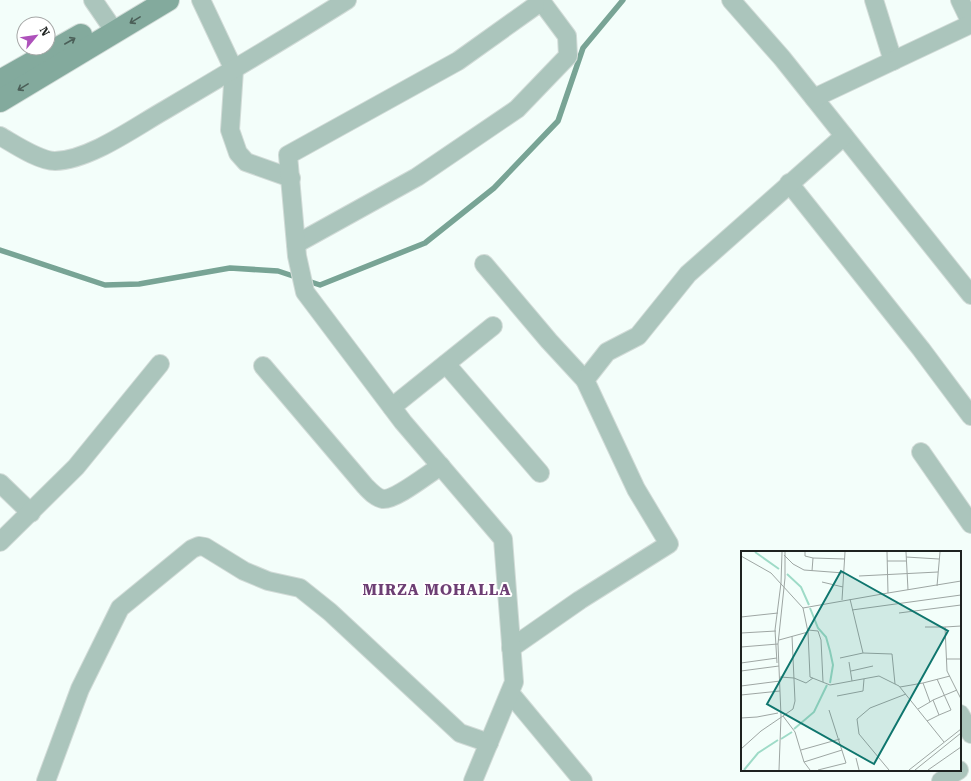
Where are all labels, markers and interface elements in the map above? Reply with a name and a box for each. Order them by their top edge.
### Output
north arrow [16,16,56,56]
one-way arrow [130,16,141,24]
text: N [37,25,52,39]
one-way arrow [64,37,76,44]
one-way arrow [17,83,29,91]
inset map [741,551,961,771]
district label: MIRZA MOHALLA [363,581,511,599]

